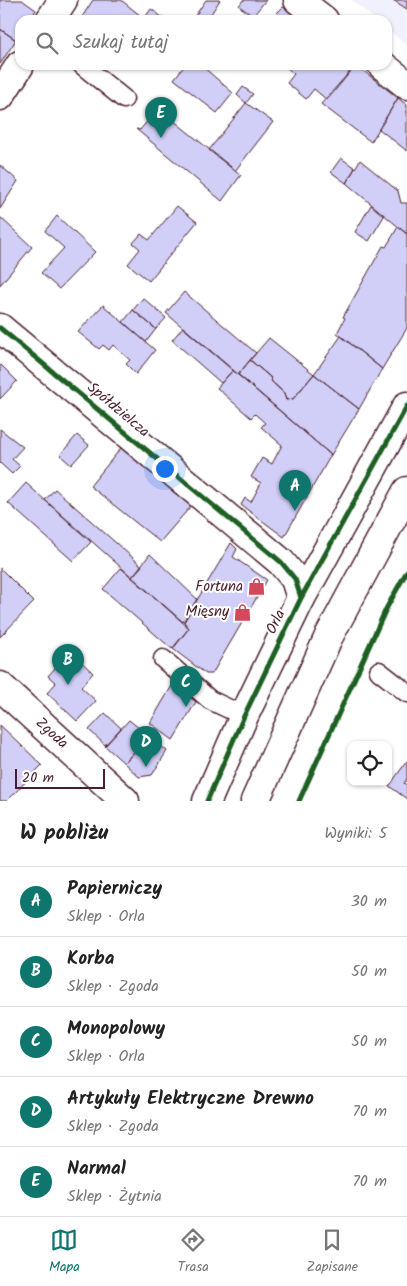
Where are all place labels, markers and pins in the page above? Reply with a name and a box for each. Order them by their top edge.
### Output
pin: E [145,97,177,138]
pin: A [279,470,311,511]
place label: Fortuna [195,575,243,599]
shop icon: Fortuna [247,577,267,597]
place label: Mięsny [186,600,230,624]
shop icon: Mięsny [233,602,253,622]
pin: B [52,644,84,685]
pin: C [170,666,202,707]
pin: D [130,726,162,767]

